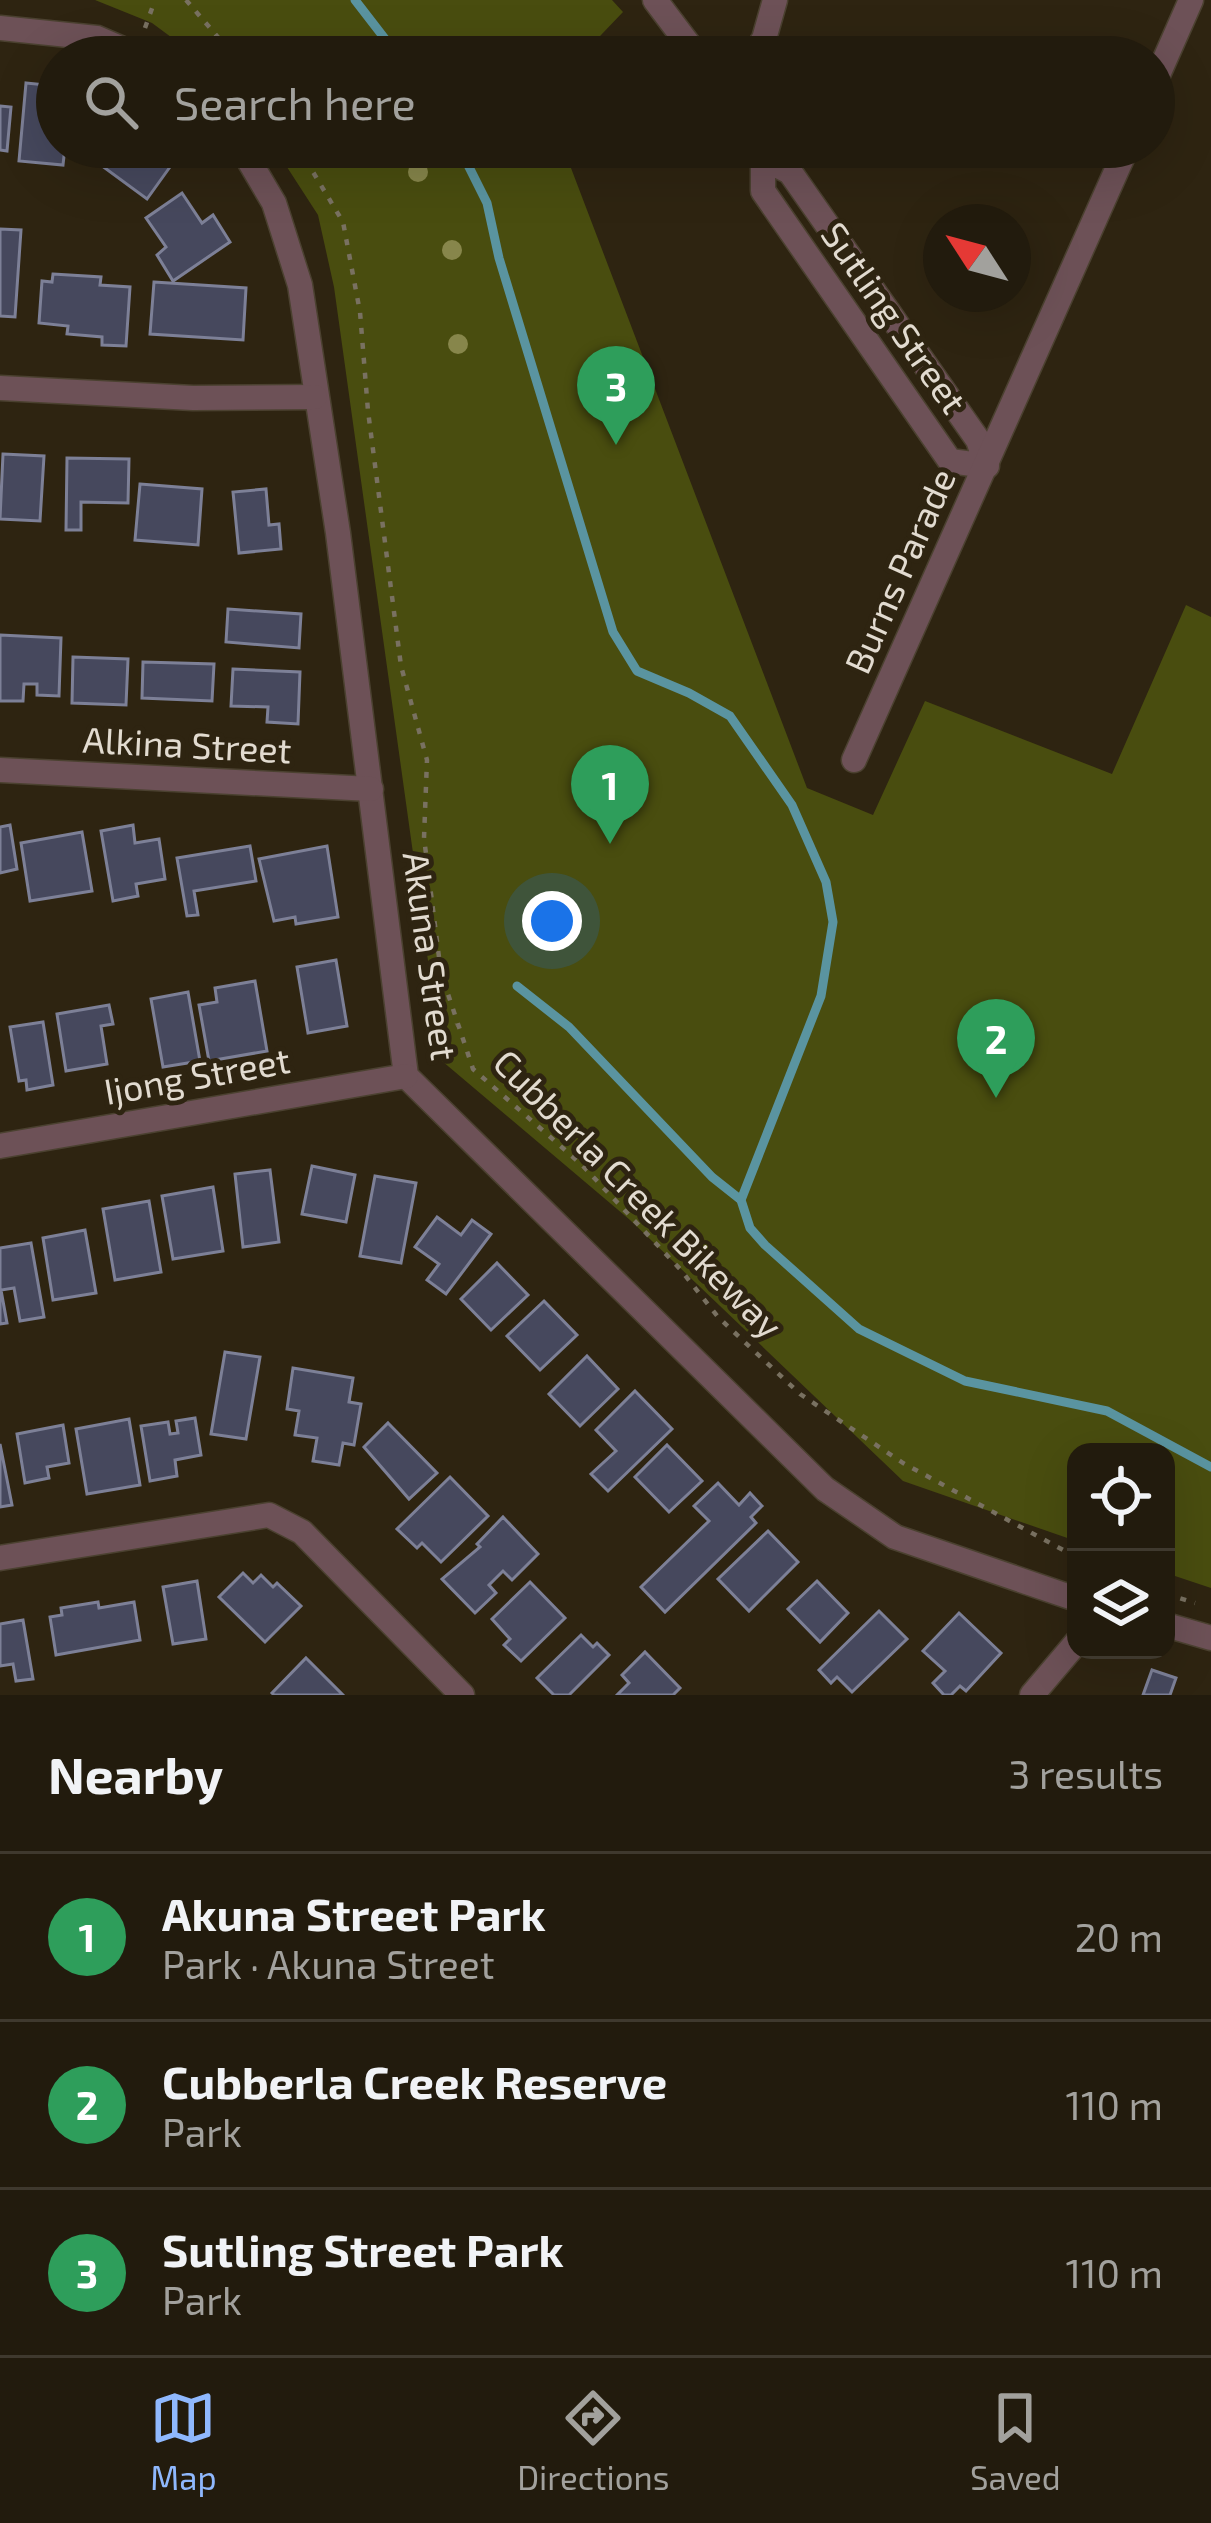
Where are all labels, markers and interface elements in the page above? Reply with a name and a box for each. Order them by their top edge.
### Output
search box [36,36,1175,168]
icon: search [78,69,144,135]
text: Search here [174,75,416,129]
north arrow [923,204,1031,312]
street label: Sutling Street [814,213,977,421]
pin: 3 [577,346,655,445]
street label: Burns Parade [834,461,963,679]
street label: Alkina Street [82,717,293,770]
pin: 1 [571,745,649,844]
street label: Akuna Street [396,849,467,1063]
your location [522,891,582,951]
pin: 2 [957,999,1035,1098]
street label: Ijong Street [100,1037,293,1112]
street label: Cubberla Creek Bikeway [486,1040,792,1346]
map controls [1067,1443,1175,1659]
button: locate [1067,1443,1175,1551]
button: layers [1067,1551,1175,1659]
text: Nearby [48,1743,223,1804]
text: 3 results [1009,1750,1163,1797]
text: Akuna Street Park [162,1886,546,1940]
text: 1 [79,1913,95,1960]
text: 20 m [1075,1913,1163,1960]
text: Park · Akuna Street [162,1940,495,1987]
text: Cubberla Creek Reserve [162,2054,667,2108]
text: 2 [76,2081,98,2128]
text: 110 m [1066,2081,1163,2128]
text: Park [162,2108,242,2155]
text: Sutling Street Park [162,2222,564,2276]
text: 3 [76,2249,98,2296]
text: 110 m [1066,2249,1163,2296]
text: Park [162,2276,242,2323]
tab: Map [150,2385,217,2497]
tab: Directions [517,2385,669,2497]
tab: Saved [970,2385,1061,2497]

